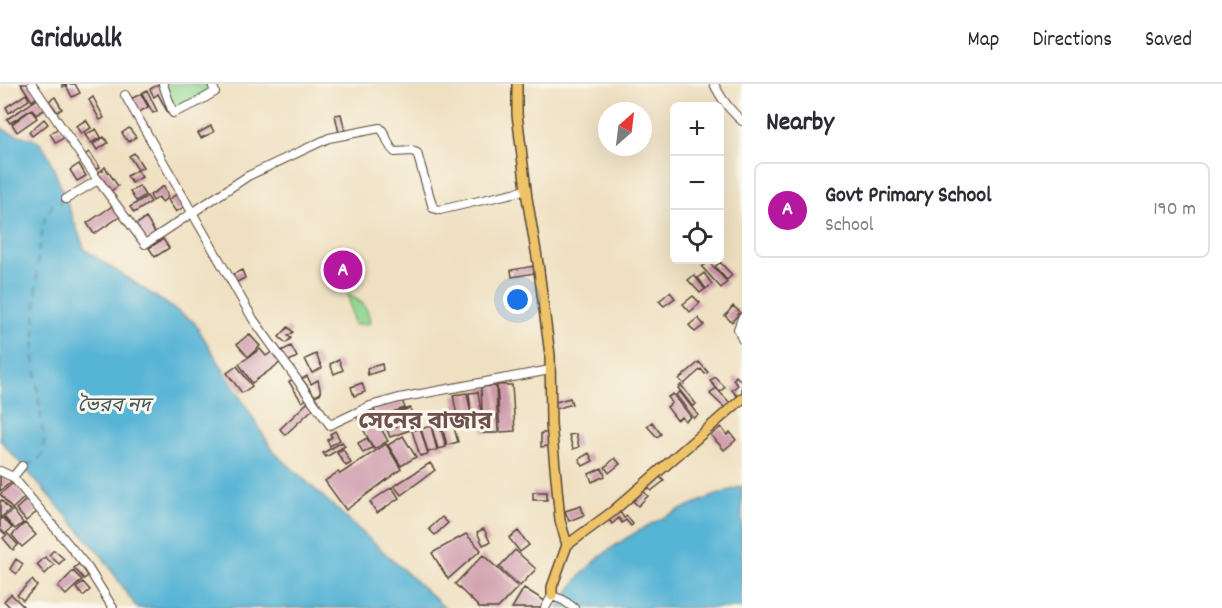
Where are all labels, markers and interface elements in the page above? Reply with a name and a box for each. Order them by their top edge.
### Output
text: Gridwalk [30,21,122,61]
text: Map [968,26,999,56]
text: Directions [1032,26,1112,56]
text: Saved [1145,26,1192,56]
north arrow [598,102,652,156]
map controls [670,102,724,264]
button: + [670,102,724,156]
text: Nearby [766,105,834,142]
button: − [670,156,724,210]
text: Govt Primary School [825,181,991,212]
text: A [782,196,793,224]
text: 190 m [1153,196,1196,224]
button: locate [670,210,724,264]
text: School [825,212,874,240]
pin: A [324,248,362,292]
your location [503,285,532,314]
water label: ভৈরব নদ [78,392,154,421]
district label: সেনের বাজার [358,406,492,440]

